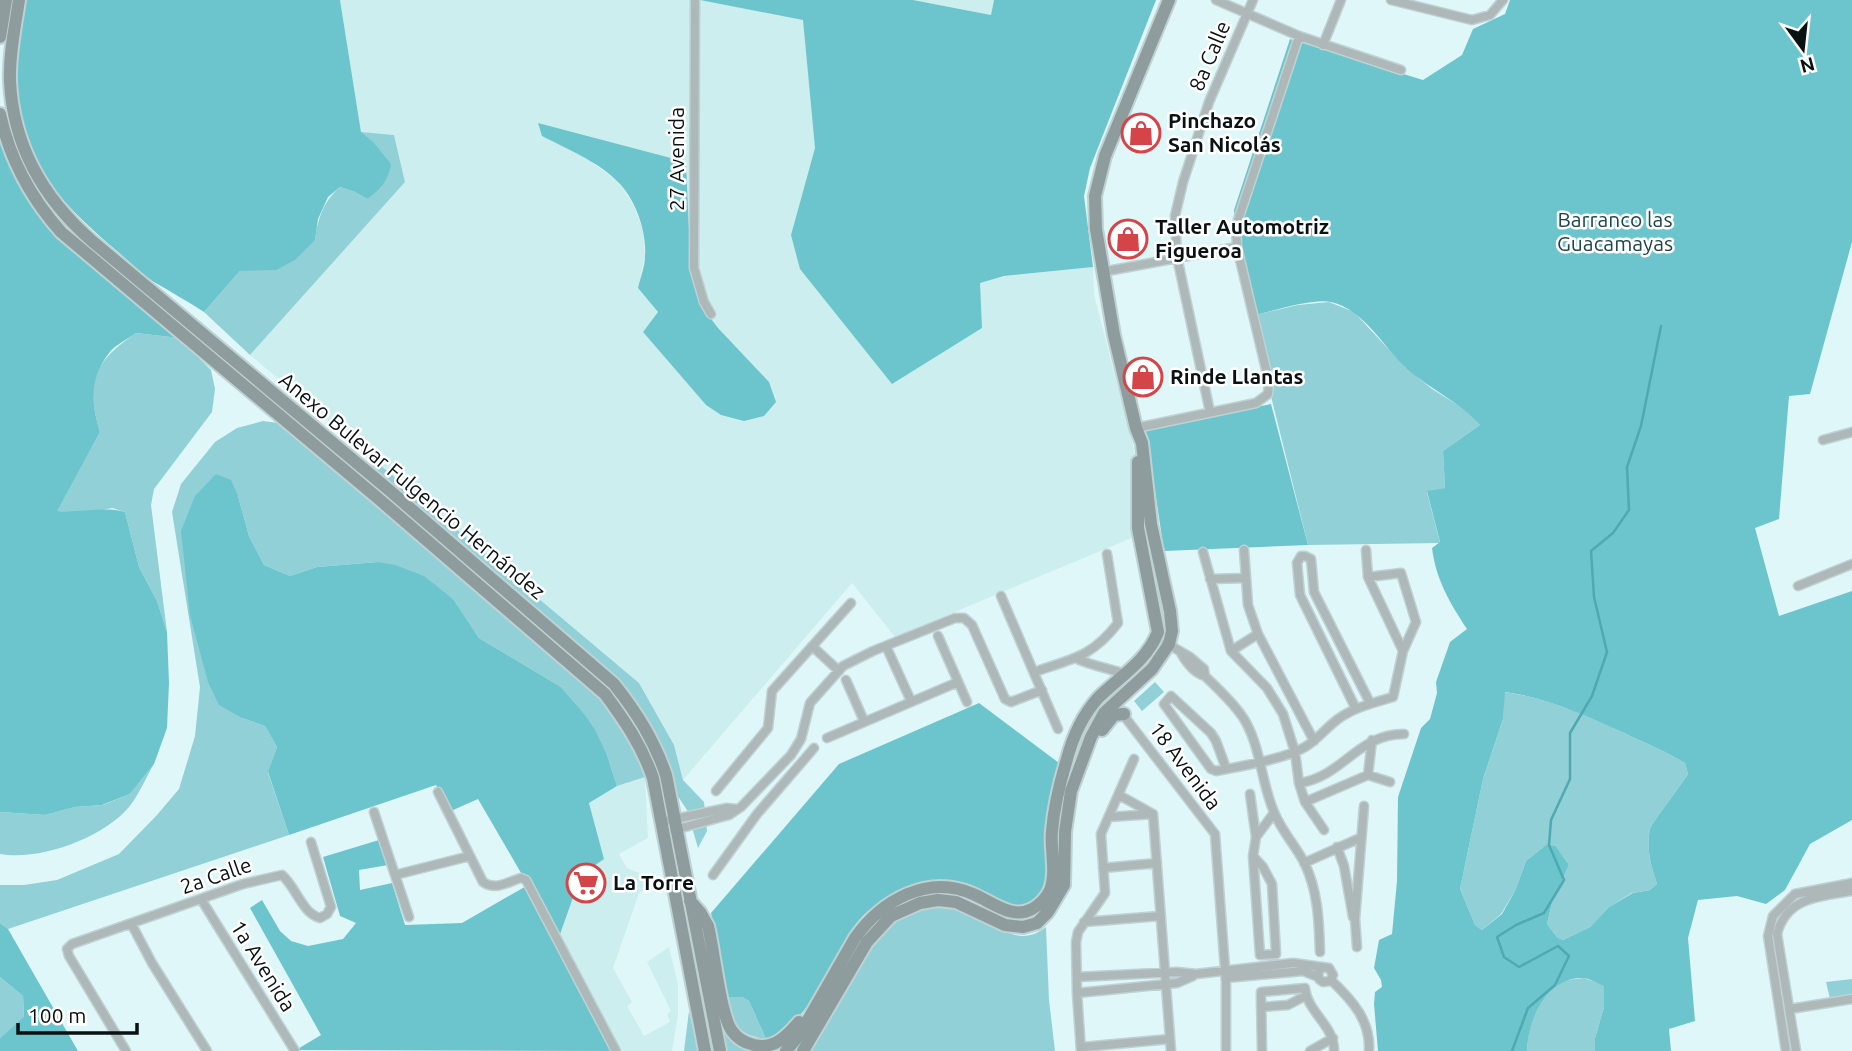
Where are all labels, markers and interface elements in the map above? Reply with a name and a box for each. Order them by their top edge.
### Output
north arrow [1768,14,1838,84]
street label: 8a Calle [1184,17,1235,94]
text: N [1798,53,1817,78]
street label: 27 Avenida [664,107,688,211]
place label: Pinchazo San Nicolás [1168,108,1281,156]
shop icon: Pinchazo San Nicolás [1120,112,1162,154]
park label: Barranco las Guacamayas [1557,207,1673,255]
place label: Taller Automotriz Figueroa [1155,214,1329,262]
shop icon: Taller Automotriz Figueroa [1107,218,1149,260]
shop icon: Rinde Llantas [1122,356,1164,398]
place label: Rinde Llantas [1170,364,1304,388]
street label: Anexo Bulevar Fulgencio Hernández [275,367,550,603]
street label: 18 Avenida [1145,717,1227,814]
street label: 2a Calle [177,852,254,898]
supermarket icon: La Torre [565,862,607,904]
place label: La Torre [613,870,694,894]
street label: 1a Avenida [226,916,301,1015]
scale bar [18,992,136,1036]
text: 100 m [28,1003,86,1027]

